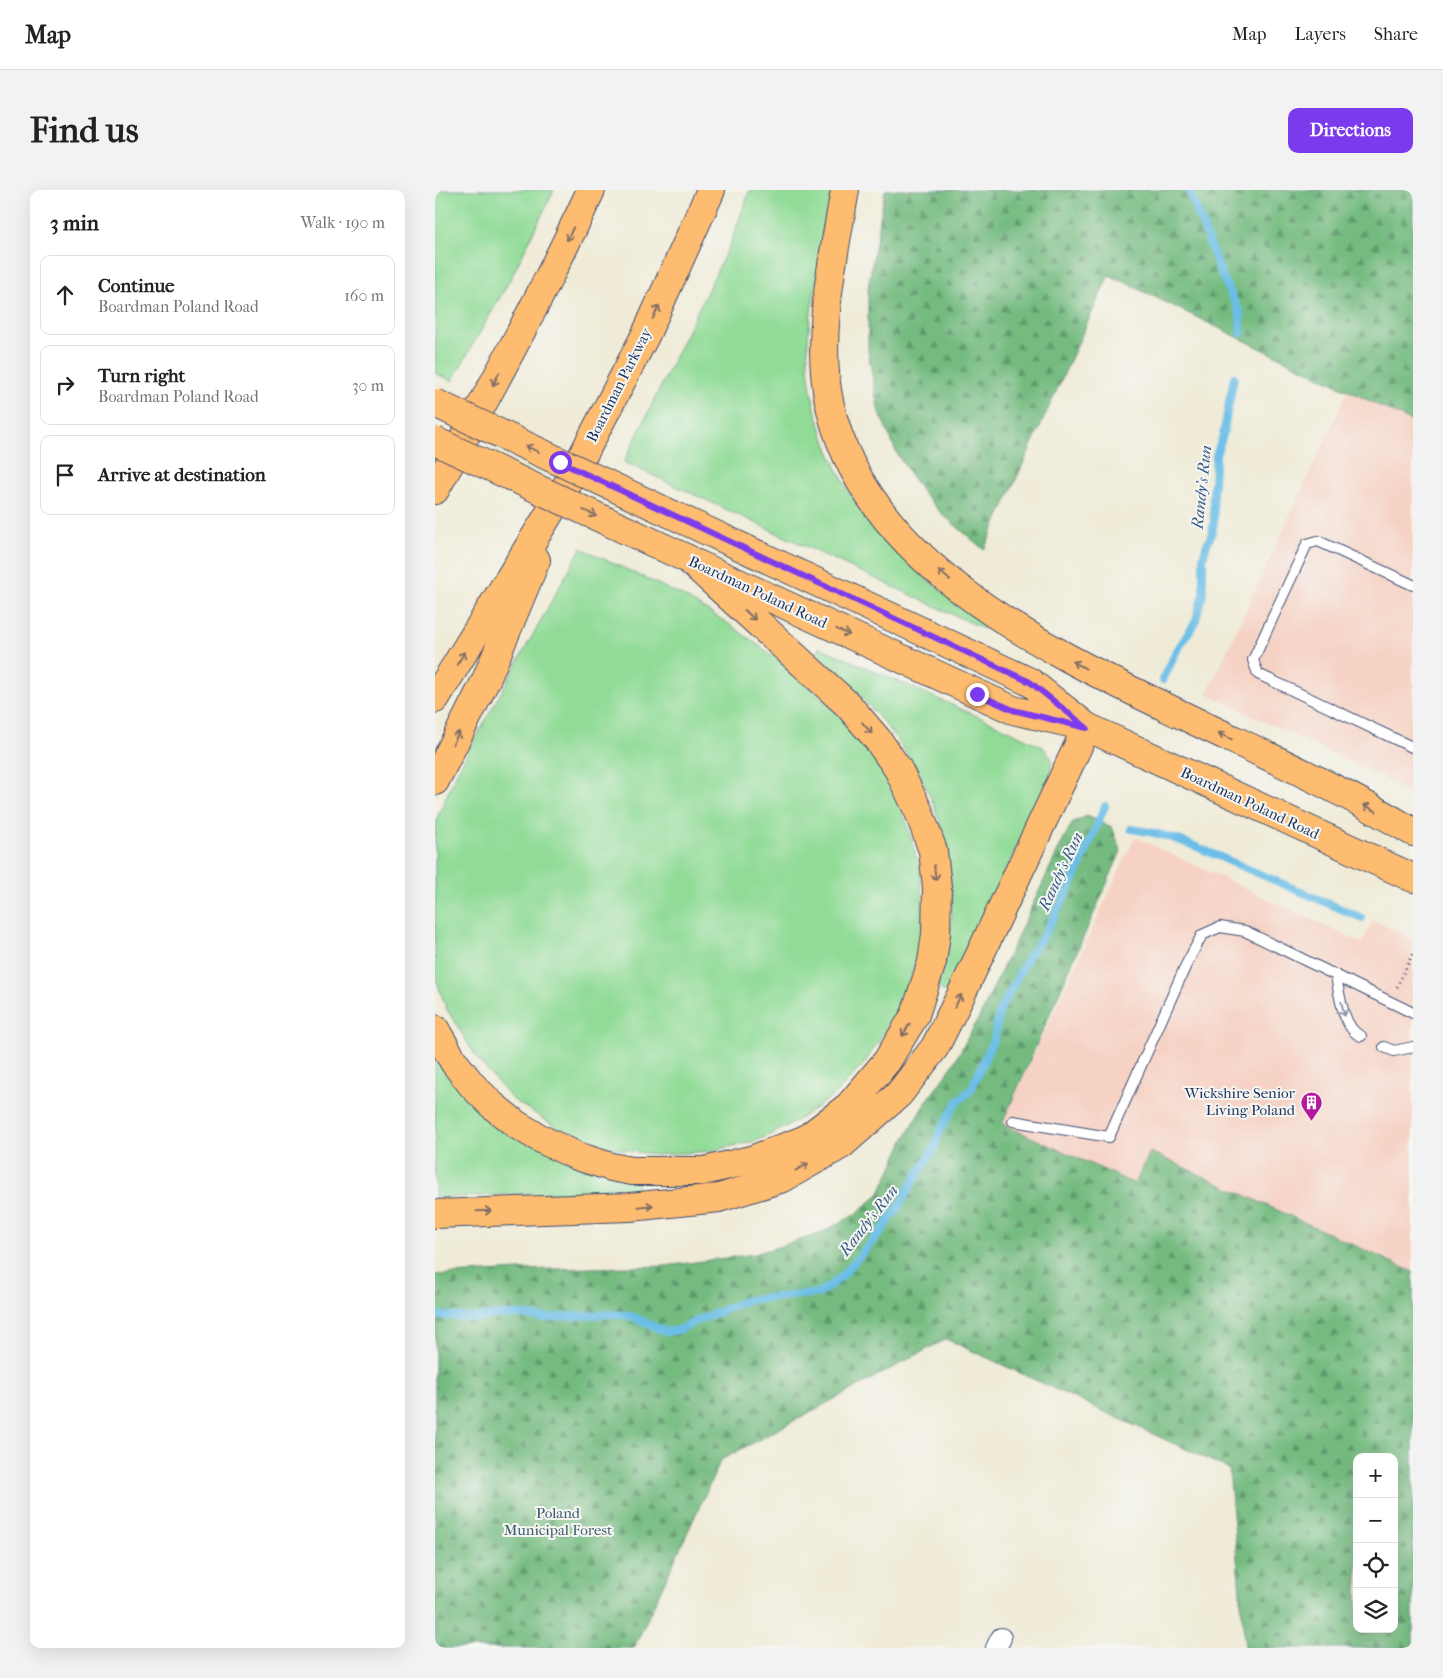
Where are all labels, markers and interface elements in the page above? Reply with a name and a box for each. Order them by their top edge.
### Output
text: Map [25,21,71,49]
text: Map [1232,24,1266,45]
text: Layers [1294,24,1346,45]
text: Share [1374,24,1418,45]
button: Directions [1288,108,1413,153]
text: Find us [30,110,139,151]
text: 3 min [50,211,99,235]
text: Walk · 190 m [301,213,385,232]
one-way arrow [565,226,575,241]
text: Continue [98,275,174,297]
icon: ahead [51,281,79,309]
text: 160 m [344,286,384,305]
text: Boardman Poland Road [98,297,259,316]
one-way arrow [651,305,661,320]
street label: Boardman Parkway [582,324,656,445]
text: Turn right [98,365,185,387]
icon: right [51,371,79,399]
one-way arrow [491,371,501,386]
text: 30 m [352,376,384,395]
text: Boardman Poland Road [98,387,259,406]
one-way arrow [525,443,540,453]
water label: Randy's Run [1188,444,1215,531]
route start [549,451,572,474]
icon: arrive [51,461,79,489]
text: Arrive at destination [98,464,266,486]
one-way arrow [582,509,597,519]
street label: Boardman Poland Road [686,552,831,632]
one-way arrow [938,569,951,580]
one-way arrow [744,610,757,621]
one-way arrow [835,627,850,637]
one-way arrow [456,651,466,665]
one-way arrow [1072,659,1086,669]
route end [966,683,989,706]
one-way arrow [862,721,873,734]
one-way arrow [452,730,462,745]
one-way arrow [1218,731,1233,740]
street label: Boardman Poland Road [1178,763,1323,843]
one-way arrow [1363,803,1378,813]
water label: Randy's Run [1034,829,1087,914]
one-way arrow [930,864,940,880]
one-way arrow [954,994,963,1009]
one-way arrow [1339,1000,1348,1016]
one-way arrow [901,1022,911,1036]
place label: Wickshire Senior Living Poland [1183,1084,1296,1119]
building icon: Wickshire Senior Living Poland [1299,1090,1323,1121]
one-way arrow [795,1162,810,1172]
water label: Randy's Run [834,1181,902,1260]
one-way arrow [638,1201,654,1210]
one-way arrow [475,1206,491,1216]
map controls [1353,1453,1398,1633]
button: + [1353,1453,1398,1498]
button: − [1353,1498,1398,1543]
park label: Poland Municipal Forest [504,1504,613,1539]
button: locate [1353,1543,1398,1588]
button: layers [1353,1588,1398,1633]

